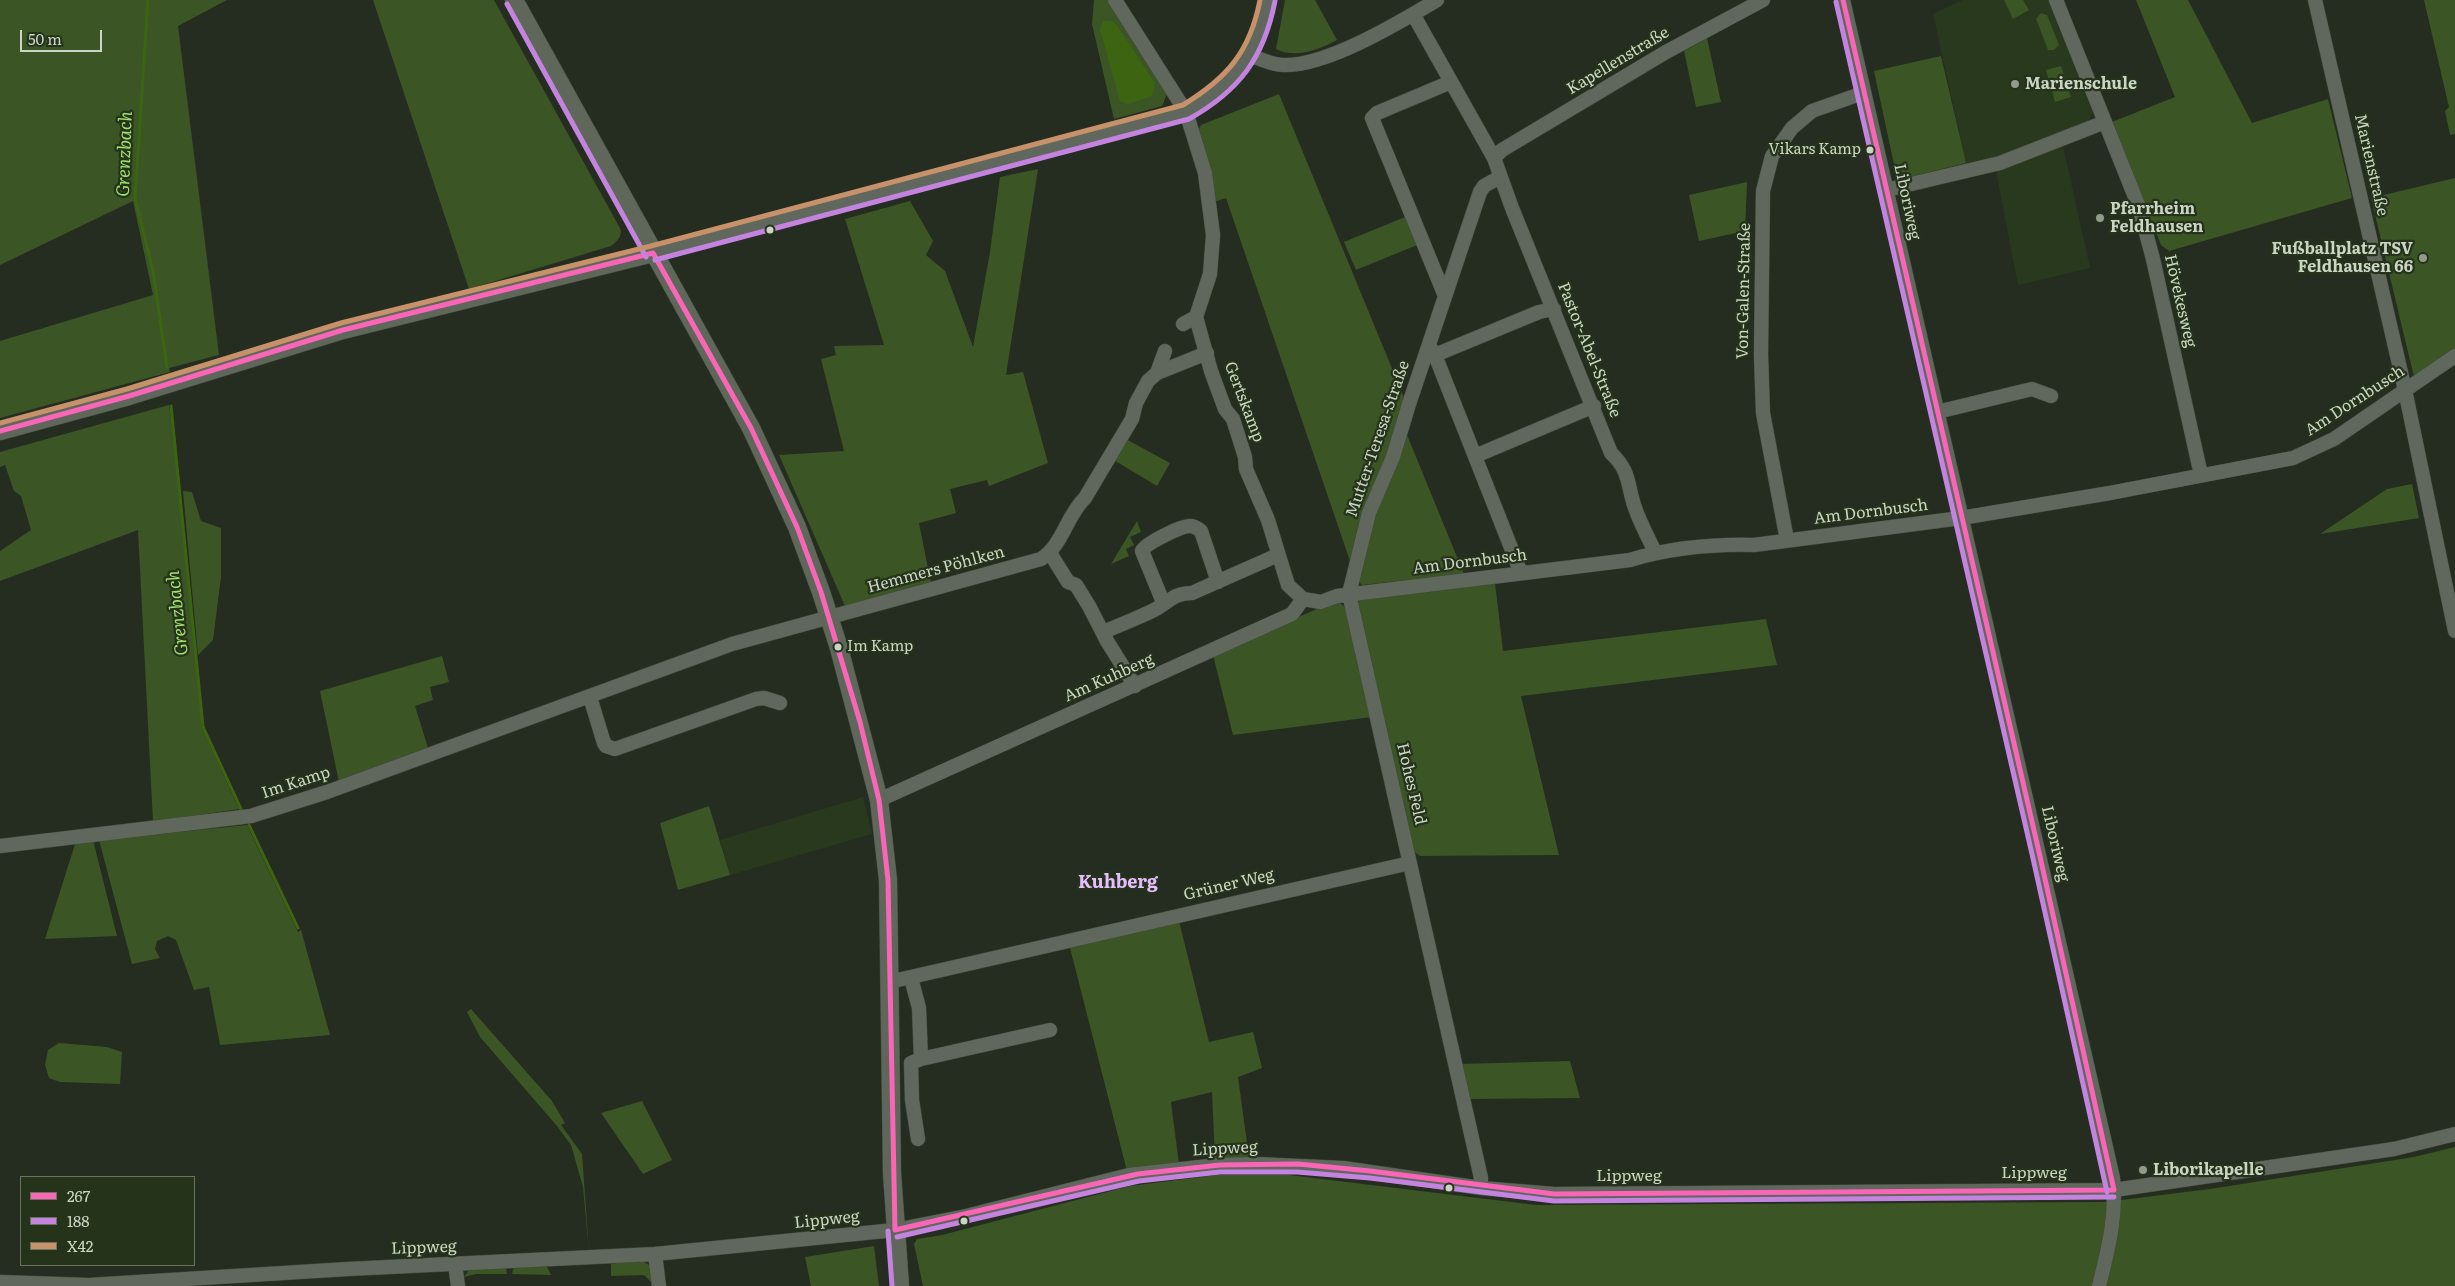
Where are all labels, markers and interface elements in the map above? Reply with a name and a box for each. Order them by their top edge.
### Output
scale bar [22,20,105,52]
street label: Kapellenstraße [1563,23,1673,99]
text: 50 m [28,27,62,50]
place label: Marienschule [2025,74,2137,94]
marker: Marienschule [2009,78,2021,90]
water label: Grenzbach [113,111,137,197]
street label: Marienstraße [2350,112,2392,218]
place label: Vikars Kamp [1769,141,1861,159]
marker: Vikars Kamp [1865,145,1875,155]
street label: Liboriweg [1890,162,1924,242]
place label: Pfarrheim Feldhausen [2110,199,2203,237]
marker: Pfarrheim Feldhausen [2094,212,2106,224]
street label: Von-Galen-Straße [1733,223,1755,359]
unlabelled marker [765,225,775,235]
place label: Fußballplatz TSV Feldhausen 66 [2271,239,2413,277]
street label: Hövekesweg [2160,252,2200,350]
marker: Fußballplatz TSV Feldhausen 66 [2417,252,2429,264]
street label: Pastor-Abel-Straße [1553,280,1625,420]
street label: Mutter-Teresa-Straße [1342,358,1414,520]
street label: Gertskamp [1220,359,1268,445]
street label: Am Dornbusch [2302,362,2408,440]
street label: Am Dornbusch [1813,495,1929,529]
street label: Hemmers Pöhlken [865,542,1007,598]
street label: Am Dornbusch [1412,545,1528,579]
water label: Grenzbach [163,569,193,657]
place label: Im Kamp [847,638,913,656]
marker: Im Kamp [833,642,843,652]
street label: Am Kuhberg [1061,650,1157,706]
street label: Hohes Feld [1392,741,1430,827]
street label: Im Kamp [259,763,333,803]
street label: Liboriweg [2037,804,2073,884]
street label: Grüner Weg [1182,865,1276,905]
district label: Kuhberg [1078,872,1158,894]
street label: Lippweg [1192,1138,1258,1160]
place label: Liborikapelle [2153,1160,2264,1180]
street label: Lippweg [2001,1163,2067,1183]
marker: Liborikapelle [2137,1164,2149,1176]
street label: Lippweg [1596,1166,1662,1186]
legend [20,1176,195,1266]
unlabelled marker [1444,1183,1454,1193]
text: 267 [67,1184,90,1207]
street label: Lippweg [793,1207,861,1233]
text: 188 [67,1209,90,1232]
unlabelled marker [959,1216,969,1226]
text: X42 [67,1234,93,1257]
street label: Lippweg [391,1237,457,1259]

